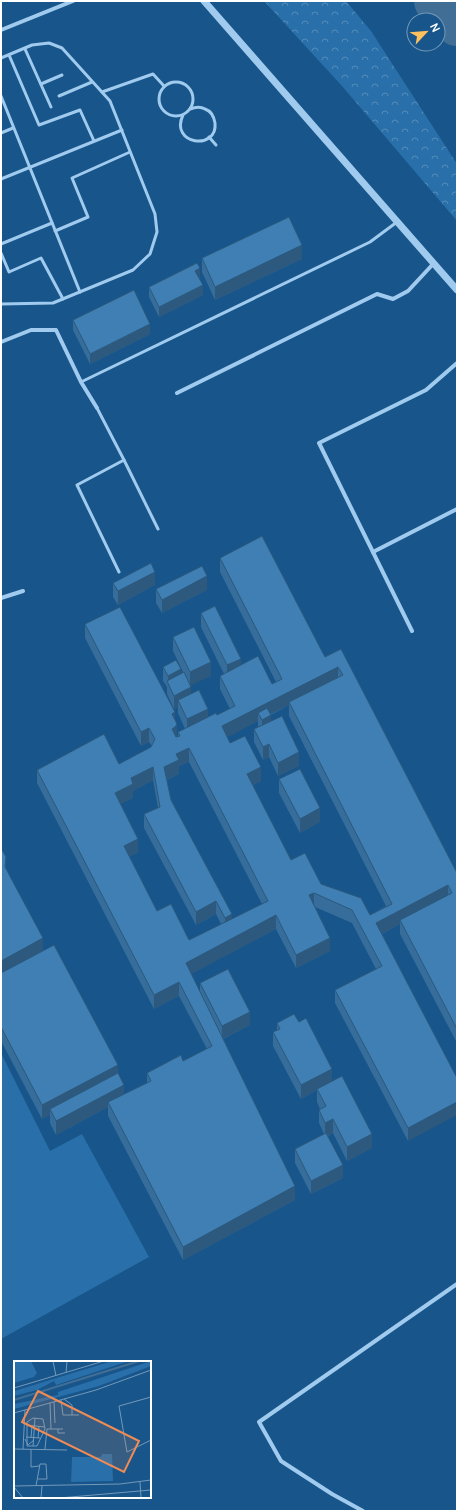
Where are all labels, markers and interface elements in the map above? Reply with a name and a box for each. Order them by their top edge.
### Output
north arrow [406,12,446,52]
text: N [427,21,444,34]
inset map [14,1361,151,1498]

